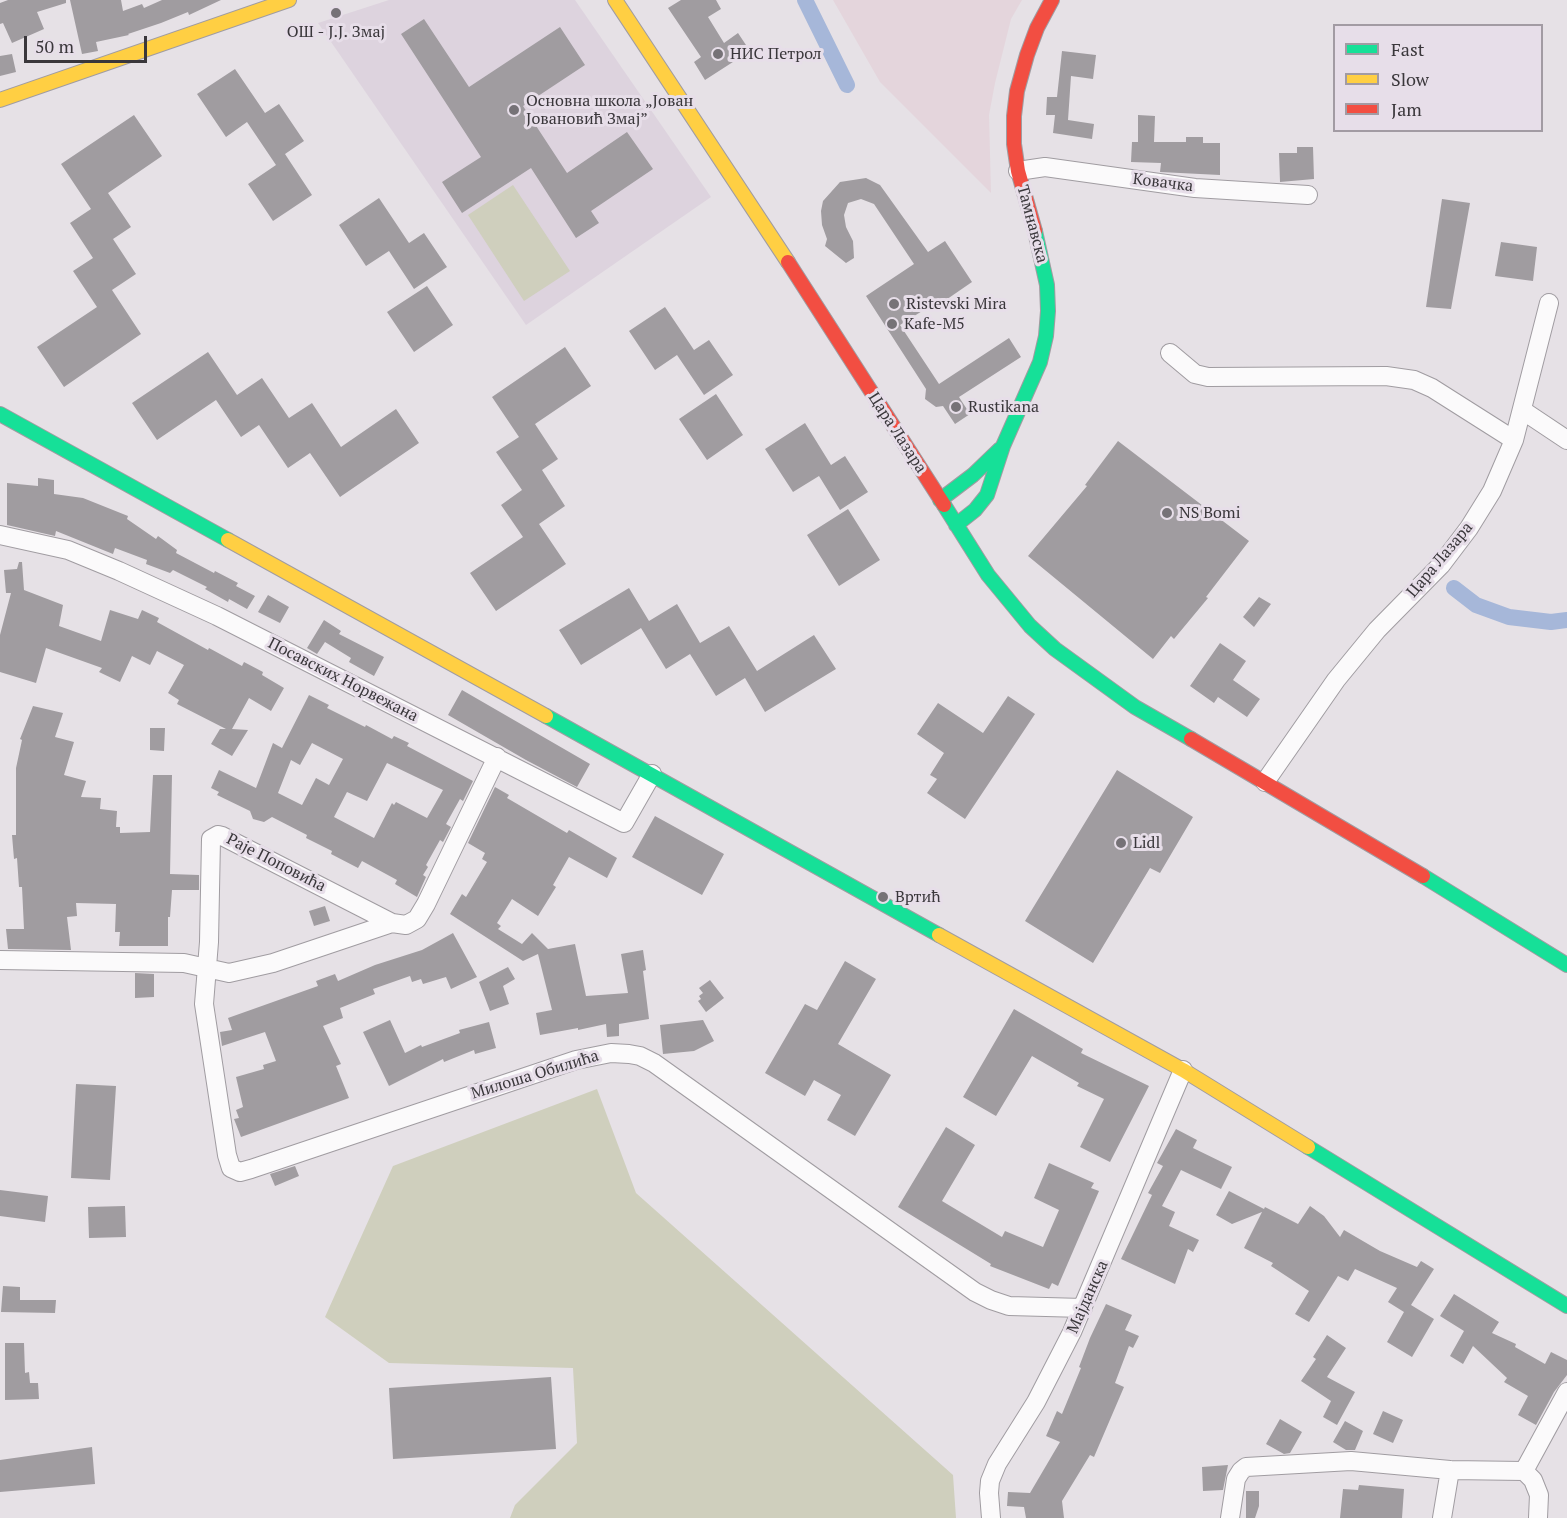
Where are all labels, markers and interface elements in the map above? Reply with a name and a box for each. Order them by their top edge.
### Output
marker: ОШ - Ј.Ј. Змај [329,6,343,20]
place label: ОШ - Ј.Ј. Змај [287,22,385,42]
scale bar [27,24,150,62]
legend [1333,24,1543,132]
text: 50 m [35,34,74,58]
text: Fast [1391,37,1424,61]
place label: НИС Петрол [730,44,821,64]
marker: НИС Петрол [711,47,725,61]
text: Slow [1391,67,1429,91]
place label: Основна школа „Јован Јовановић Змај” [526,91,693,129]
text: Jam [1391,97,1422,121]
marker: Основна школа „Јован Јовановић Змај” [507,103,521,117]
street label: Ковачка [1132,170,1194,196]
street label: Тамнавска [1012,183,1052,265]
place label: Ristevski Mira [906,294,1007,314]
marker: Ristevski Mira [887,297,901,311]
place label: Kafe-M5 [904,314,965,334]
marker: Kafe-M5 [885,317,899,331]
street label: Цара Лазара [864,389,930,477]
place label: Rustikana [968,397,1039,417]
marker: Rustikana [949,400,963,414]
place label: NS Bomi [1179,503,1240,523]
marker: NS Bomi [1160,506,1174,520]
street label: Цара Лазара [1403,519,1477,601]
street label: Посавских Норвежана [265,634,421,726]
street label: Раје Поповића [223,830,329,896]
place label: Lidl [1133,833,1160,853]
marker: Lidl [1114,836,1128,850]
place label: Вртић [895,887,941,907]
marker: Вртић [876,890,890,904]
street label: Милоша Обилића [469,1046,601,1104]
street label: Мајданска [1063,1258,1113,1336]

